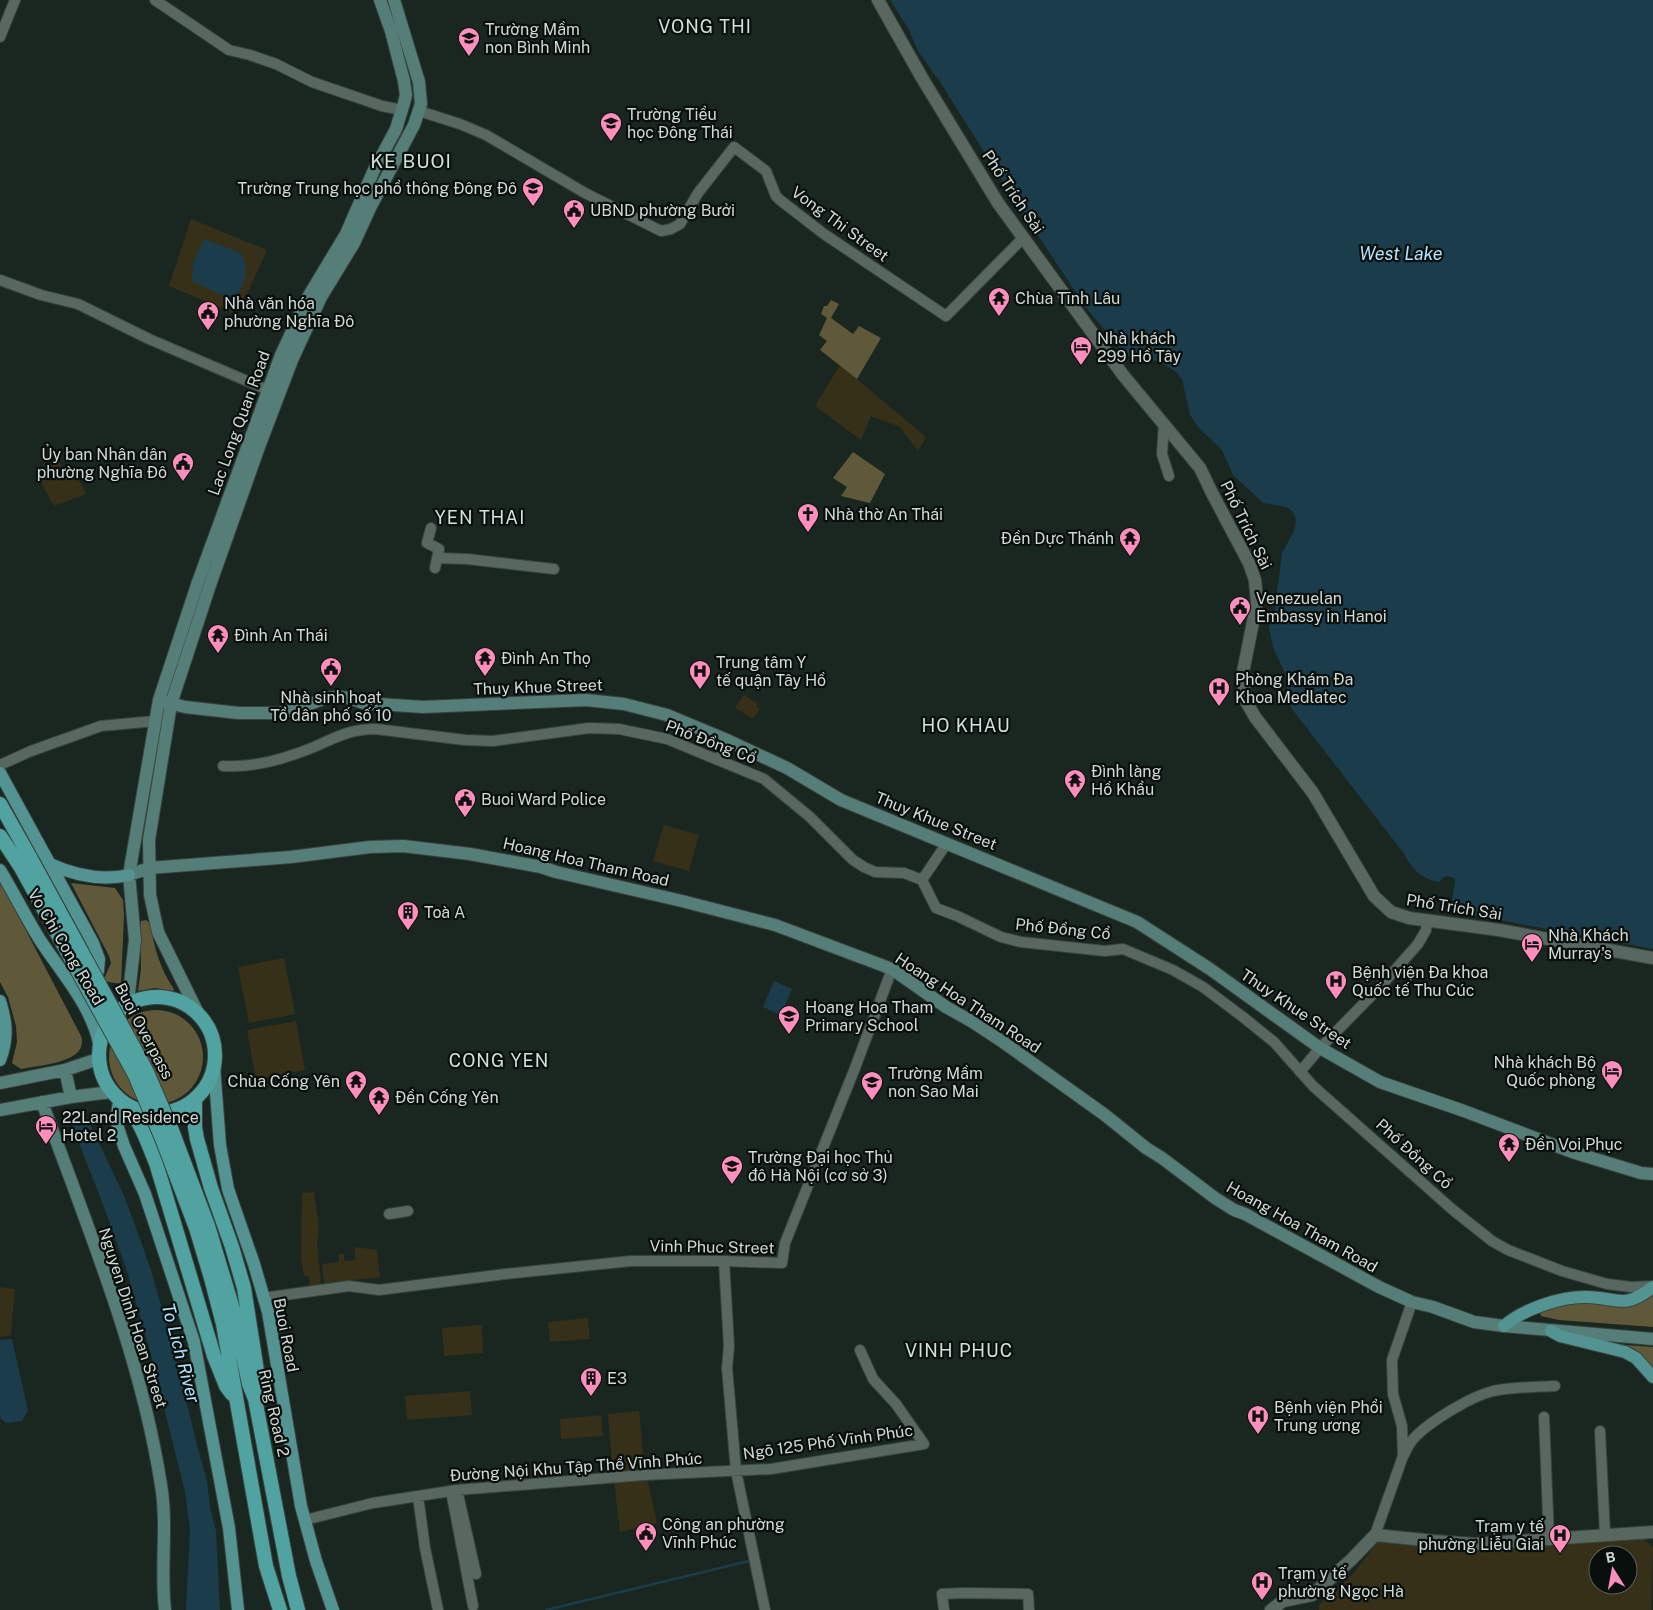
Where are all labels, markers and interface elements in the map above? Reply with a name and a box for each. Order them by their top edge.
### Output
district label: VONG THI [658,16,752,37]
place label: Trường Mầm non Bình Minh [485,20,590,57]
school or university icon: Trường Mầm non Bình Minh [457,26,481,57]
place label: Trường Tiểu học Đông Thái [627,105,733,142]
school or university icon: Trường Tiểu học Đông Thái [599,111,623,142]
street label: Phố Trích Sài [978,147,1048,237]
district label: KE BUOI [370,150,452,172]
school or university icon: Trường Trung học phổ thông Đông Đô [521,176,545,207]
place label: Trường Trung học phổ thông Đông Đô [238,179,517,198]
street label: Vong Thi Street [788,182,892,266]
public building icon: UBND phường Bưởi [562,198,586,229]
place label: UBND phường Bưởi [590,201,735,220]
water label: West Lake [1359,243,1443,264]
temple icon: Chùa Tĩnh Lâu [987,286,1011,317]
place label: Chùa Tĩnh Lâu [1015,289,1120,308]
place label: Nhà văn hóa phường Nghĩa Đô [224,294,354,331]
public building icon: Nhà văn hóa phường Nghĩa Đô [196,300,220,331]
place label: Nhà khách 299 Hồ Tây [1097,329,1181,366]
hotel icon: Nhà khách 299 Hồ Tây [1069,335,1093,366]
street label: Lac Long Quan Road [204,348,274,498]
place label: Ủy ban Nhân dân phường Nghĩa Đô [37,443,167,482]
public building icon: Ủy ban Nhân dân phường Nghĩa Đô [171,451,195,482]
street label: Phố Trích Sài [1216,477,1276,573]
church icon: Nhà thờ An Thái [796,502,820,533]
place label: Nhà thờ An Thái [824,505,943,524]
district label: YEN THAI [435,507,525,528]
temple icon: Đền Dực Thánh [1118,526,1142,557]
place label: Đền Dực Thánh [1001,529,1114,548]
place label: Venezuelan Embassy in Hanoi [1256,589,1387,626]
public building icon: Venezuelan Embassy in Hanoi [1228,595,1252,626]
temple icon: Đình An Thái [206,623,230,654]
place label: Đình An Thái [234,626,328,645]
temple icon: Đình An Thọ [473,646,497,677]
place label: Đình An Thọ [501,649,591,668]
place label: Trung tâm Y tế quận Tây Hồ [716,653,826,690]
public building icon: Nhà sinh hoạt Tổ dân phố số 10 [319,656,343,687]
hospital icon: Trung tâm Y tế quận Tây Hồ [688,659,712,690]
place label: Phòng Khám Đa Khoa Medlatec [1235,670,1353,707]
street label: Thuy Khue Street [473,675,603,699]
hospital icon: Phòng Khám Đa Khoa Medlatec [1207,676,1231,707]
place label: Nhà sinh hoạt Tổ dân phố số 10 [270,688,392,725]
district label: HO KHAU [921,715,1011,736]
street label: Phố Đồng Cổ [663,716,759,768]
place label: Đình làng Hồ Khẩu [1091,762,1161,799]
temple icon: Đình làng Hồ Khẩu [1063,768,1087,799]
public building icon: Buoi Ward Police [453,787,477,818]
street label: Thuy Khue Street [872,788,1000,854]
place label: Buoi Ward Police [481,790,606,809]
street label: Hoang Hoa Tham Road [501,834,671,890]
street label: Vo Chi Cong Road [24,886,108,1008]
street label: Phố Trích Sài [1405,890,1503,924]
building icon: Toà A [396,900,420,931]
place label: Toà A [424,903,465,922]
street label: Phố Đồng Cổ [1014,915,1112,943]
place label: Nhà Khách Murray's [1548,926,1629,963]
hotel icon: Nhà Khách Murray's [1520,932,1544,963]
street label: Hoang Hoa Tham Road [892,949,1044,1057]
place label: Bệnh viện Đa khoa Quốc tế Thu Cúc [1352,963,1488,1000]
street label: Thuy Khue Street [1237,965,1355,1053]
hospital icon: Bệnh viện Đa khoa Quốc tế Thu Cúc [1324,969,1348,1000]
street label: Buoi Overpass [111,980,177,1082]
place label: Hoang Hoa Tham Primary School [805,998,933,1035]
school or university icon: Hoang Hoa Tham Primary School [777,1004,801,1035]
district label: CONG YEN [449,1050,549,1071]
place label: Nhà khách Bộ Quốc phòng [1493,1053,1596,1090]
hotel icon: Nhà khách Bộ Quốc phòng [1600,1059,1624,1090]
place label: Trường Mầm non Sao Mai [888,1064,983,1101]
temple icon: Chùa Cống Yên [344,1069,368,1100]
school or university icon: Trường Mầm non Sao Mai [860,1070,884,1101]
place label: Chùa Cống Yên [228,1072,340,1091]
temple icon: Đền Cống Yên [367,1085,391,1116]
place label: Đền Cống Yên [395,1088,499,1107]
place label: 22Land Residence Hotel 2 [62,1108,199,1145]
hotel icon: 22Land Residence Hotel 2 [34,1114,58,1145]
street label: Phố Đồng Cổ [1372,1115,1456,1193]
temple icon: Đền Voi Phục [1497,1132,1521,1163]
place label: Đền Voi Phục [1525,1135,1622,1154]
place label: Trường Đại học Thủ đô Hà Nội (cơ sở 3) [748,1148,893,1185]
school or university icon: Trường Đại học Thủ đô Hà Nội (cơ sở 3) [720,1154,744,1185]
street label: Hoang Hoa Tham Road [1223,1177,1381,1277]
street label: Nguyen Dinh Hoan Street [95,1225,171,1411]
street label: Vinh Phuc Street [649,1236,775,1258]
street label: Buoi Road [270,1296,302,1374]
water label: To Lich River [158,1301,204,1405]
district label: VINH PHUC [905,1340,1013,1361]
building icon: E3 [579,1366,603,1397]
street label: Ring Road 2 [255,1367,293,1459]
place label: E3 [607,1369,627,1388]
place label: Bệnh viện Phổi Trung ương [1274,1398,1383,1435]
hospital icon: Bệnh viện Phổi Trung ương [1246,1404,1270,1435]
street label: Ngõ 125 Phố Vĩnh Phúc [742,1421,914,1463]
street label: Đường Nội Khu Tập Thể Vĩnh Phúc [449,1449,703,1485]
place label: Công an phường Vĩnh Phúc [662,1515,785,1552]
place label: Trạm y tế phường Liễu Giai [1419,1517,1544,1554]
public building icon: Công an phường Vĩnh Phúc [634,1521,658,1552]
hospital icon: Trạm y tế phường Liễu Giai [1548,1523,1572,1554]
north arrow [1588,1545,1638,1595]
text: B [1604,1548,1617,1566]
place label: Trạm y tế phường Ngọc Hà [1278,1564,1404,1601]
hospital icon: Trạm y tế phường Ngọc Hà [1250,1570,1274,1601]

